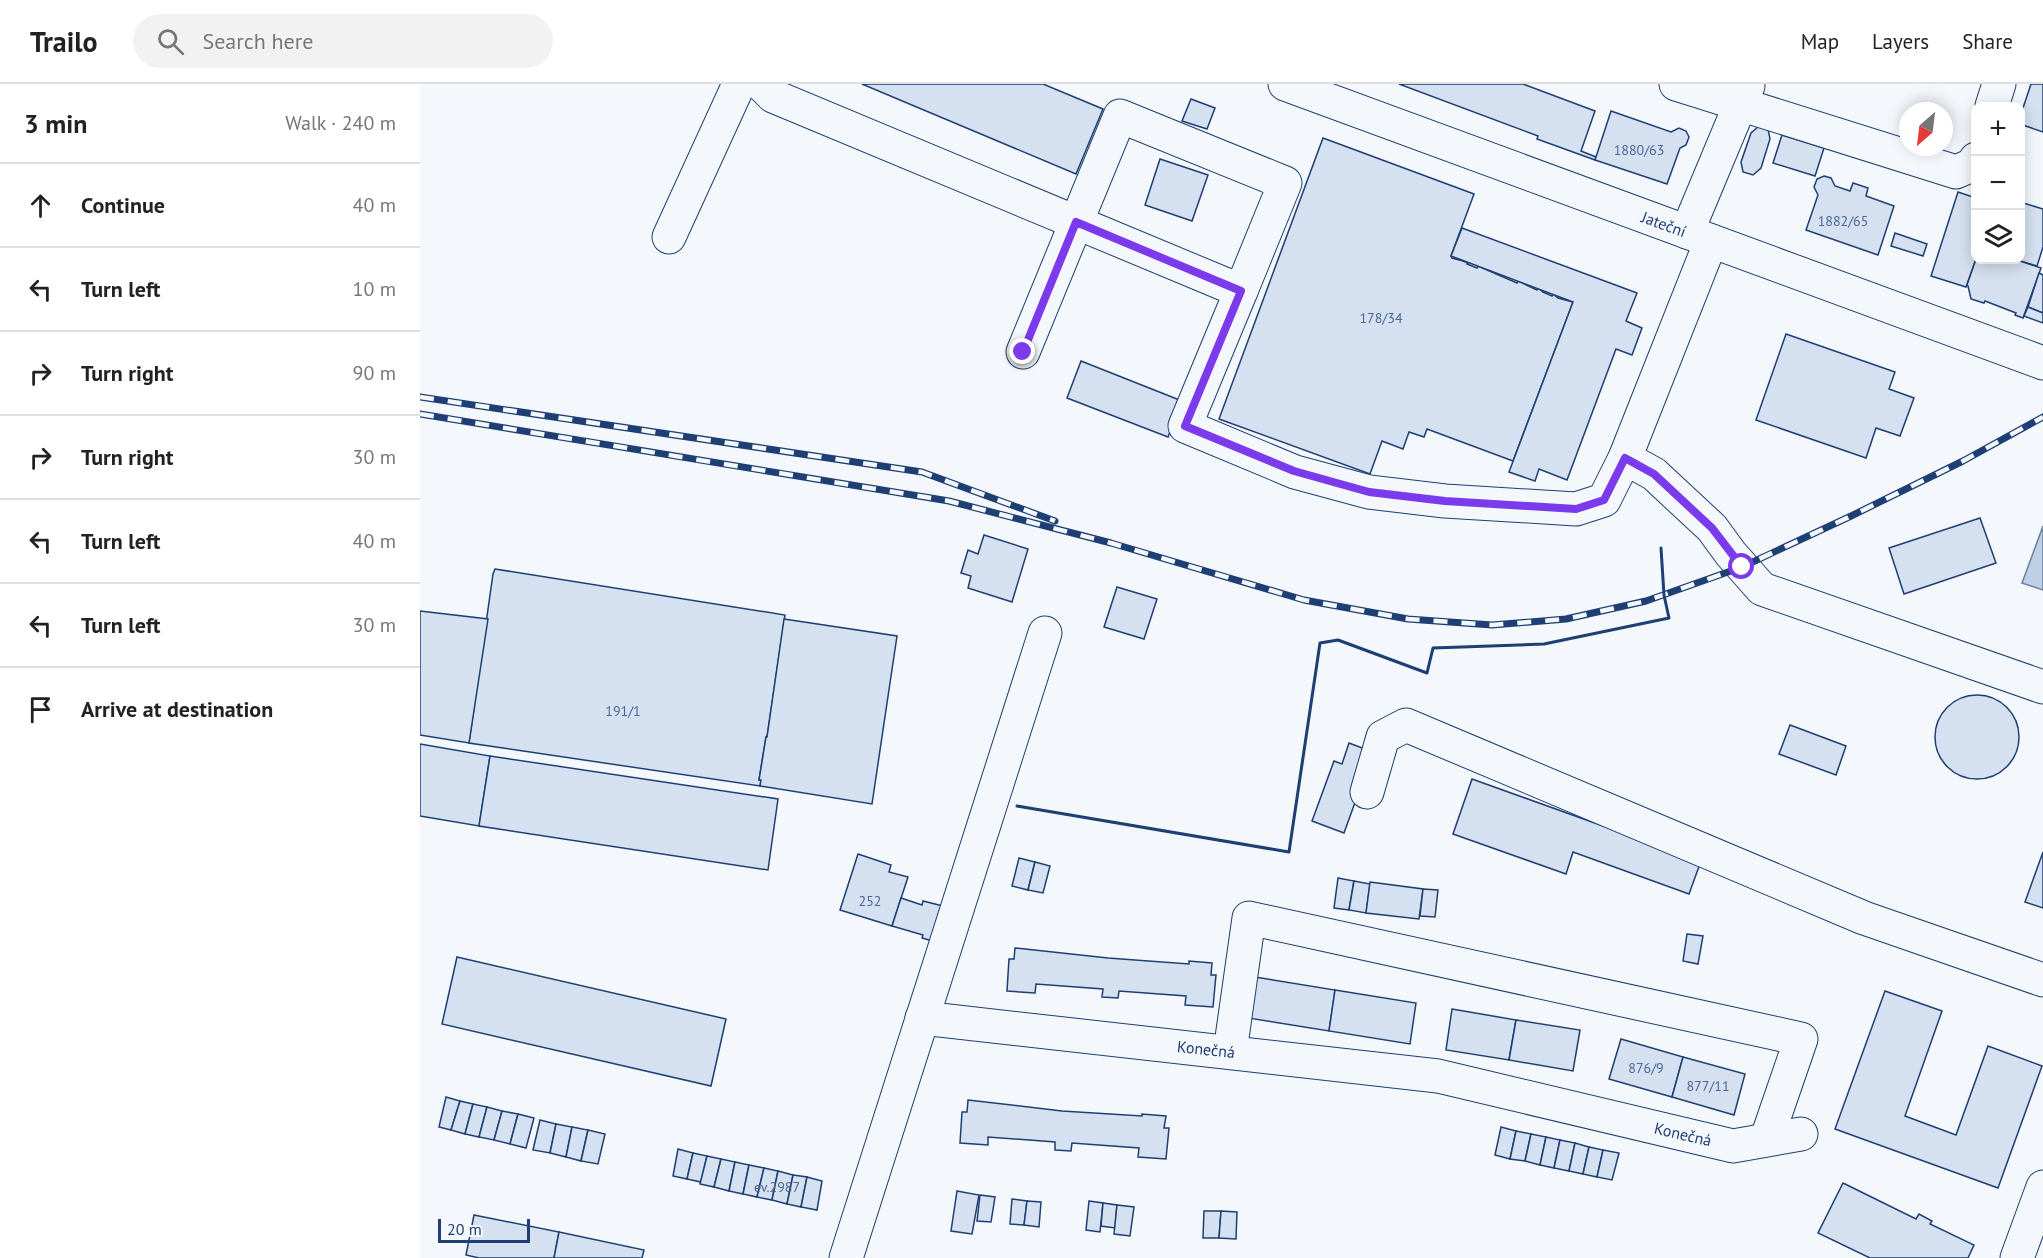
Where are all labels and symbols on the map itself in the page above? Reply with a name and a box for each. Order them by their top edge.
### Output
north arrow [1899,102,1953,156]
house number: 1880/63 [1614,141,1664,159]
street label: Jateční [1638,206,1689,241]
house number: 1882/65 [1818,212,1868,230]
house number: 178/34 [1359,309,1403,327]
route end [1009,338,1035,364]
route start [1728,553,1754,579]
house number: 191/1 [605,702,641,720]
house number: 252 [859,892,881,910]
street label: Konečná [1176,1036,1236,1062]
house number: 876/9 [1628,1059,1664,1077]
house number: 877/11 [1686,1077,1730,1095]
street label: Konečná [1652,1118,1714,1150]
house number: ev.2987 [754,1178,800,1196]
scale bar [438,1216,530,1244]

